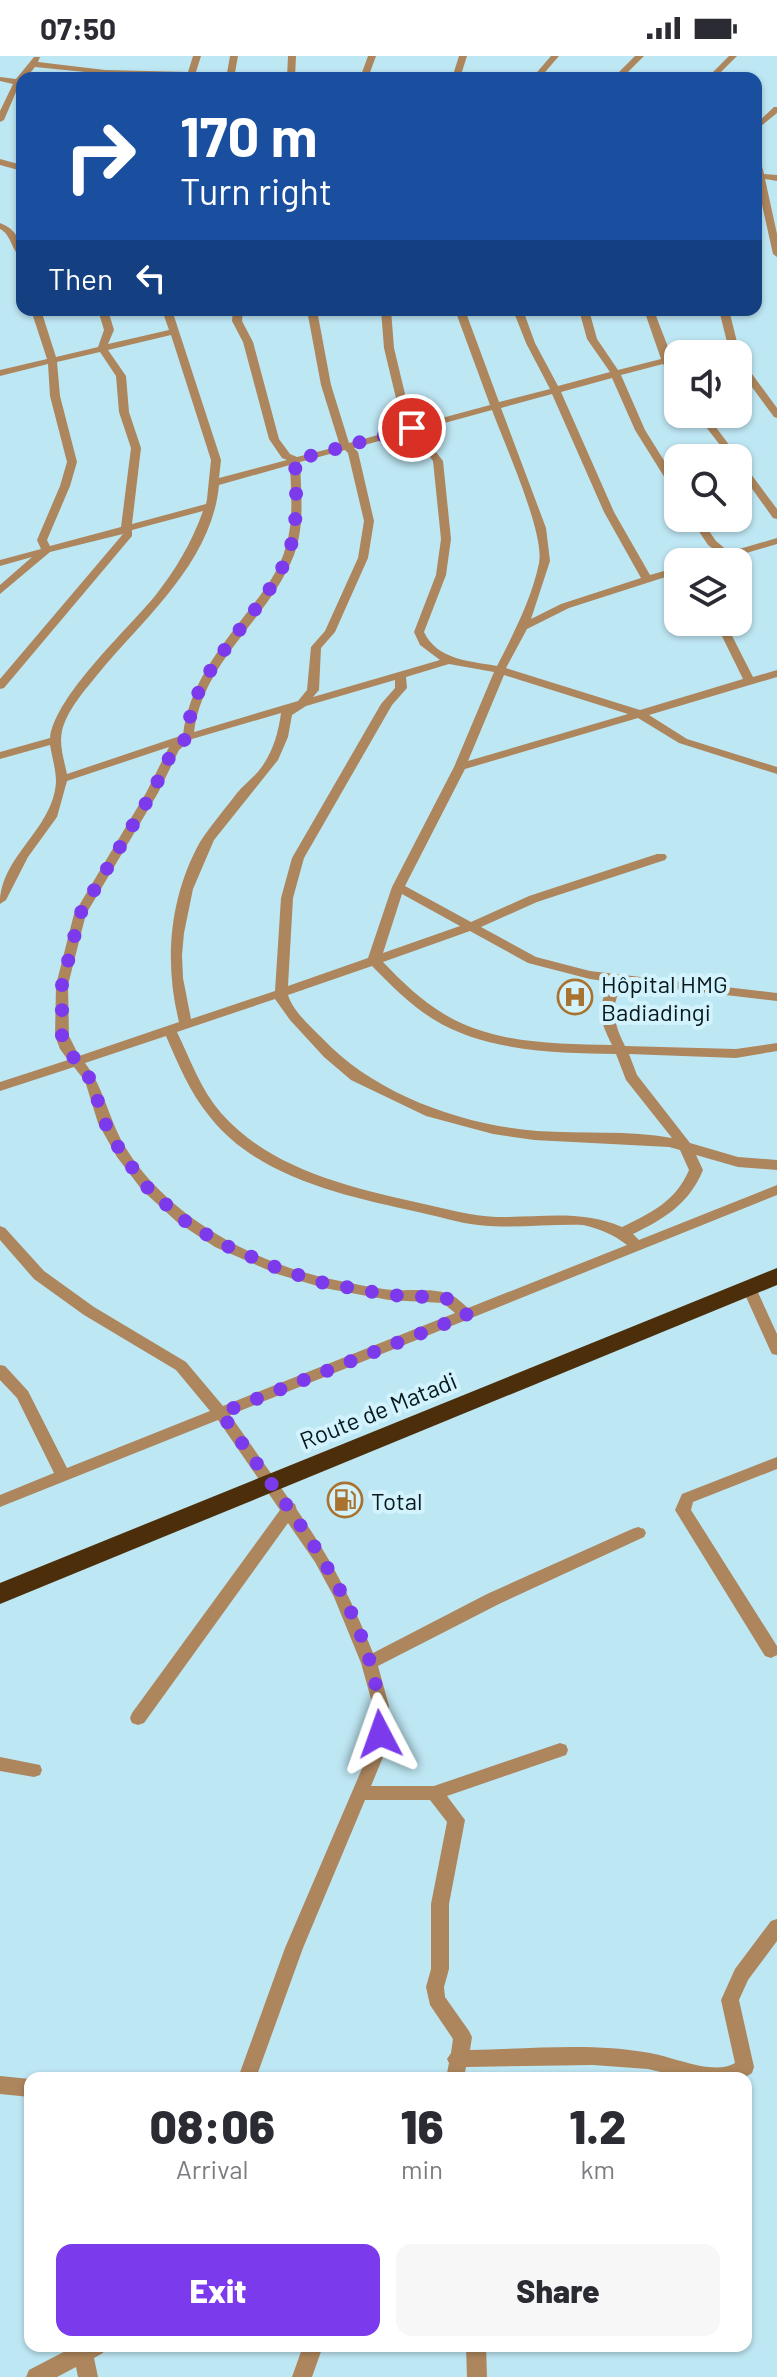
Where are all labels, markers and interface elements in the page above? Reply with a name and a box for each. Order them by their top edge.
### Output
text: 07:50 [40,10,116,46]
text: 170 m [180,101,317,168]
icon: right [48,104,152,208]
text: Turn right [180,169,332,212]
icon: left [129,256,173,300]
text: Then [48,260,113,296]
map controls [664,340,752,636]
button: sound [664,340,752,428]
pin [378,394,446,462]
icon: arrive [390,406,434,450]
button: search [664,444,752,532]
button: layers [664,548,752,636]
place label: Hôpital HMG Badiadingi [601,969,728,1026]
hospital icon: Hôpital HMG Badiadingi [556,978,594,1016]
street label: Route de Matadi [295,1365,461,1455]
fuel station icon: Total [326,1481,364,1519]
place label: Total [371,1486,422,1515]
position arrow [338,1692,422,1776]
text: 08:06 [150,2096,275,2154]
text: 16 [400,2096,444,2154]
text: 1.2 [569,2096,626,2154]
text: Arrival [176,2153,249,2184]
text: min [401,2153,443,2184]
text: km [581,2153,615,2184]
button: Exit [56,2244,380,2336]
button: Share [396,2244,720,2336]

